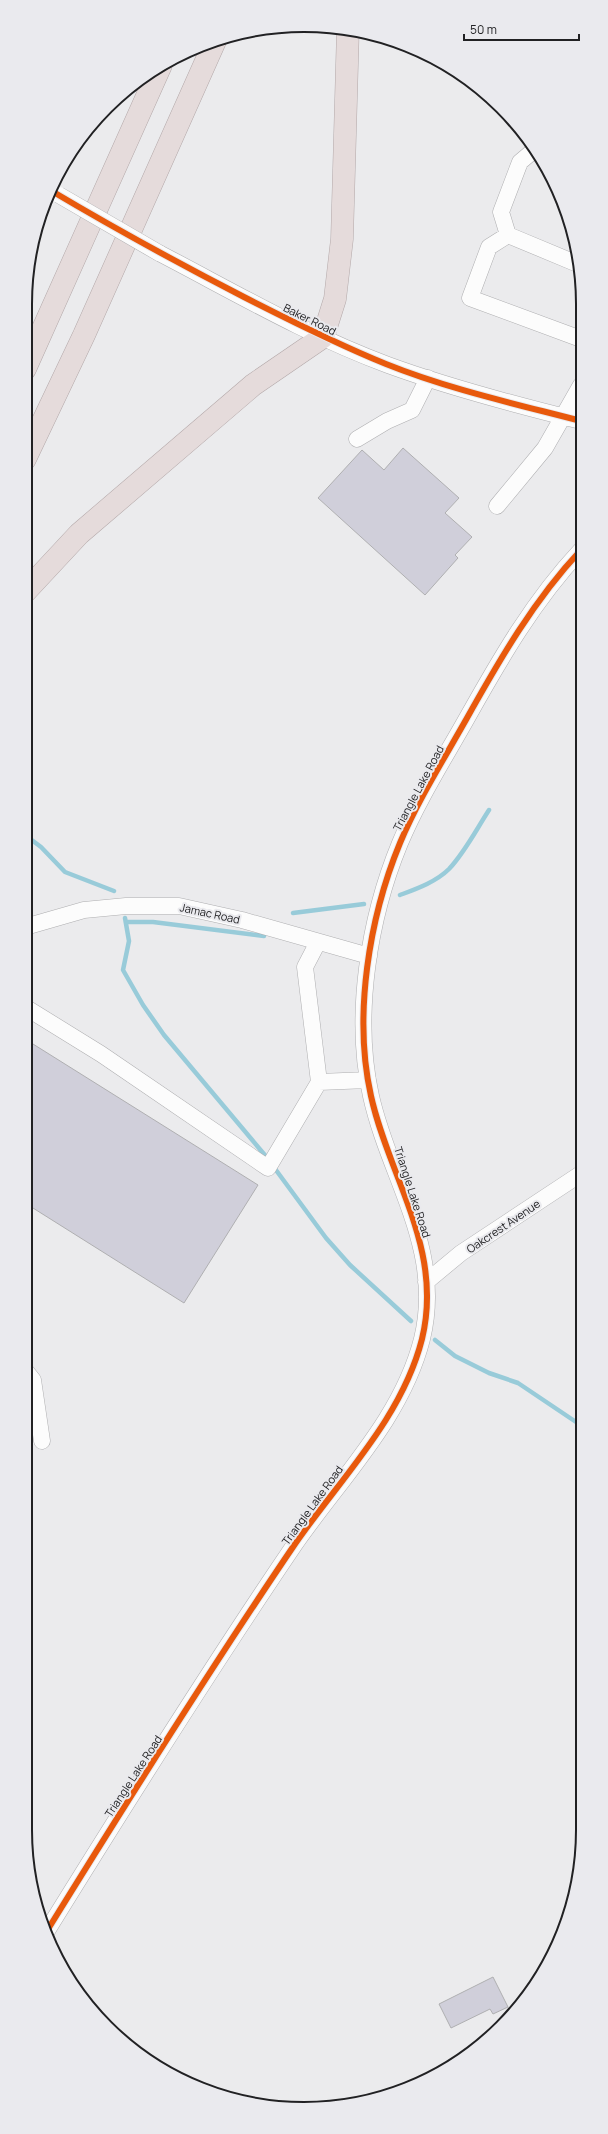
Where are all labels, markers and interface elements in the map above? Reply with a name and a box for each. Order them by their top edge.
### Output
scale bar [464,16,579,42]
text: 50 m [470,21,497,38]
street label: Baker Road [281,300,339,338]
street label: Triangle Lake Road [389,743,447,833]
street label: Jamac Road [179,899,241,927]
street label: Triangle Lake Road [391,1145,435,1239]
street label: Oakcrest Avenue [463,1195,543,1256]
street label: Triangle Lake Road [278,1462,346,1548]
street label: Triangle Lake Road [101,1732,165,1820]

